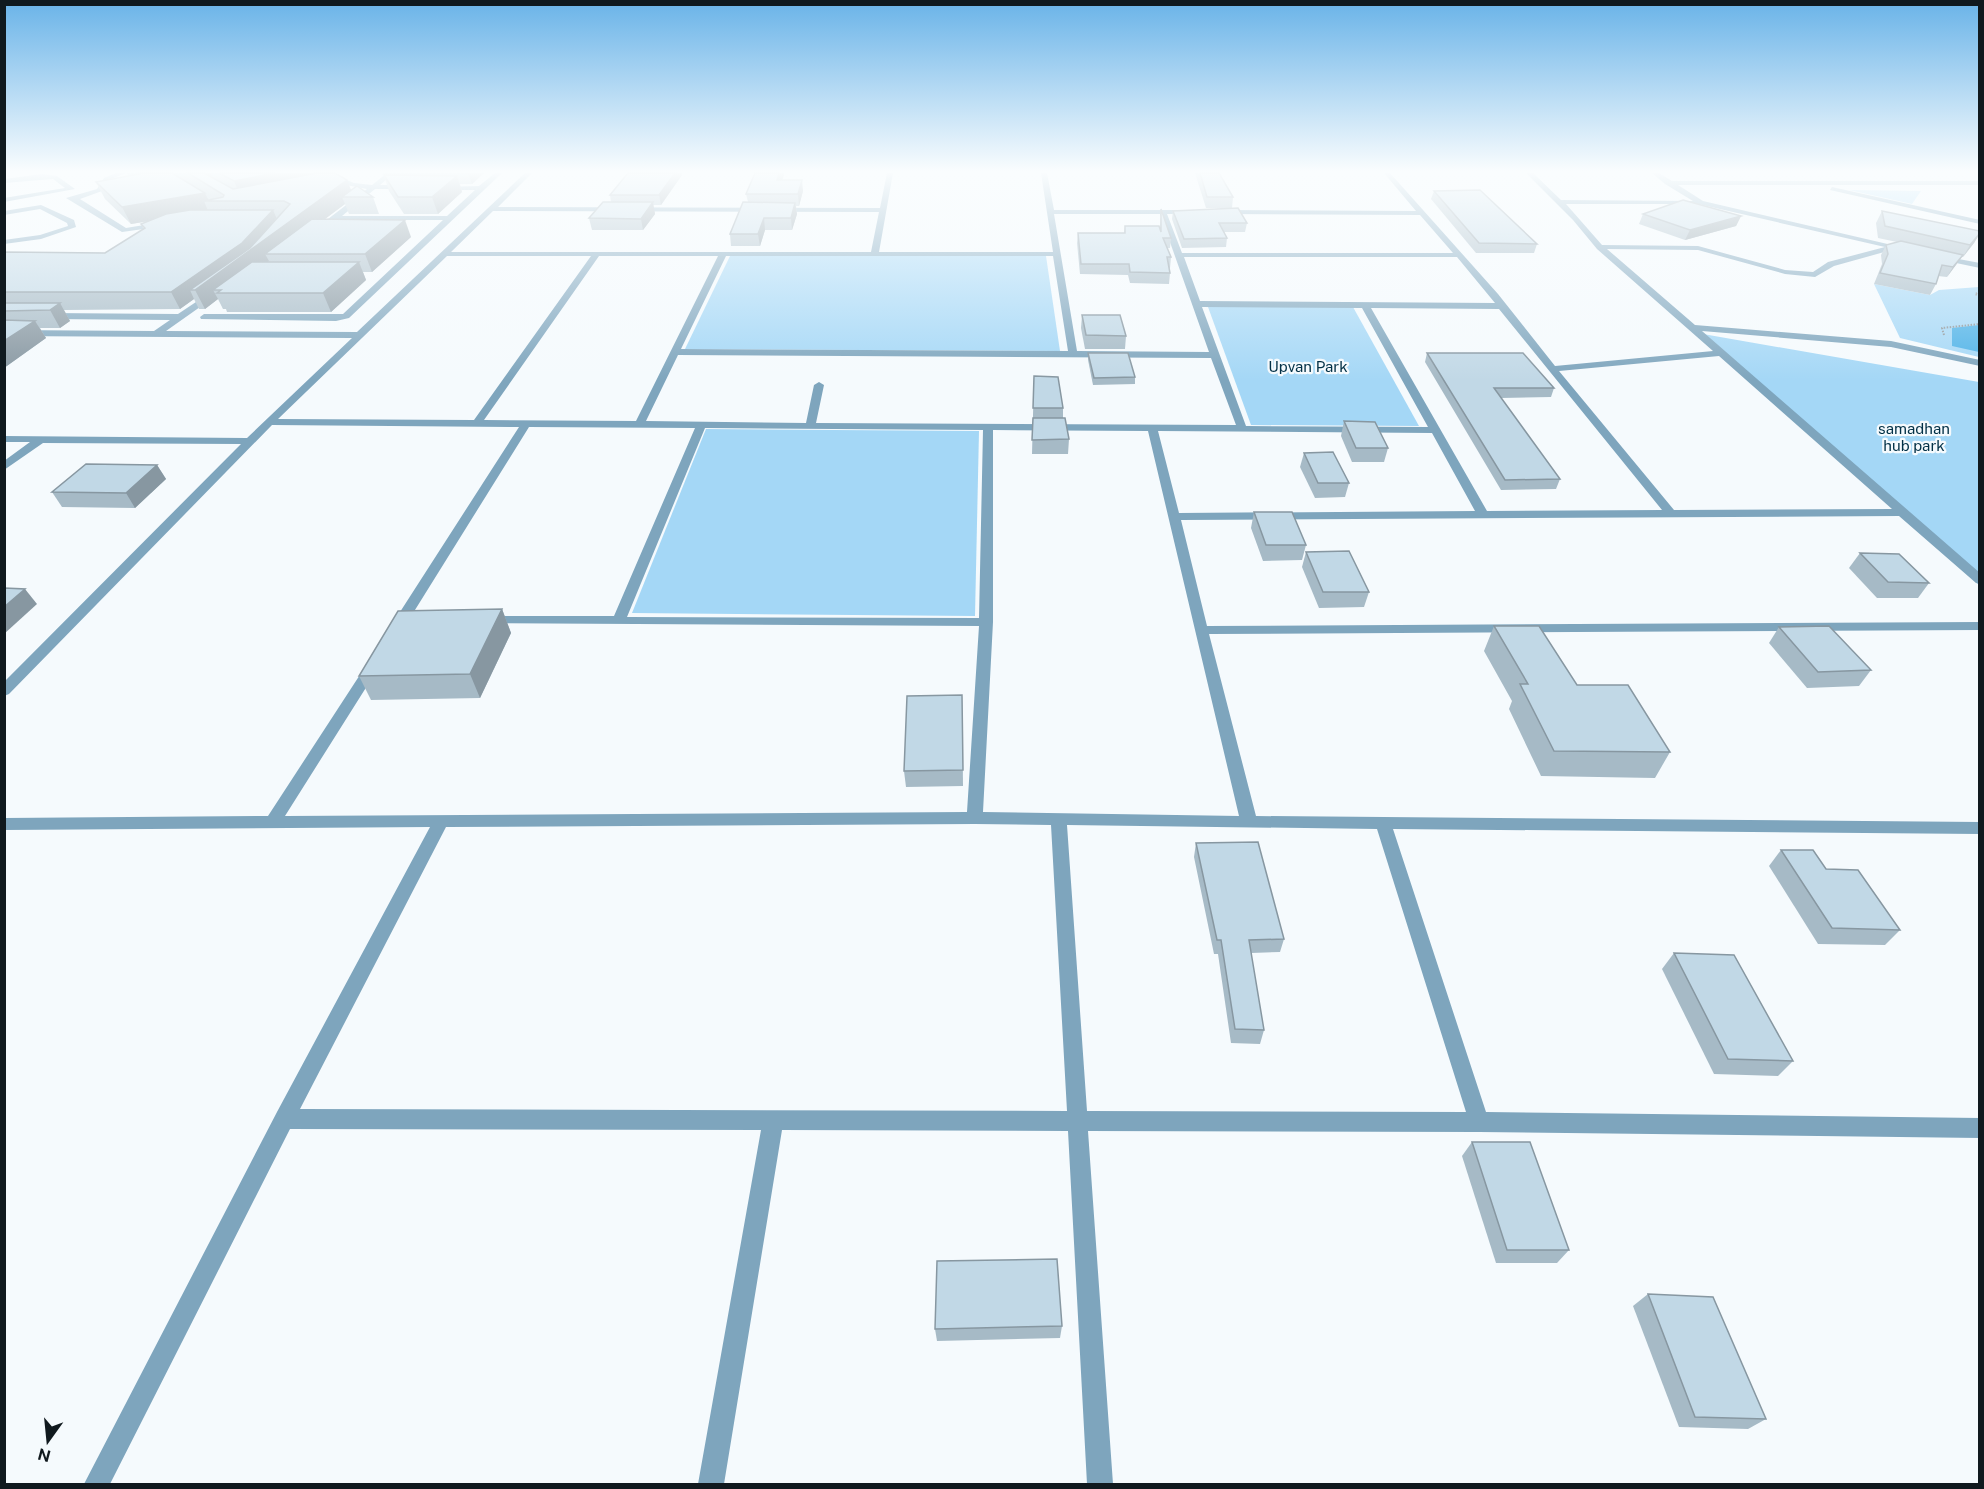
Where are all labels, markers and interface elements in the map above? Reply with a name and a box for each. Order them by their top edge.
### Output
park label: Upvan Park [1268,358,1348,375]
park label: samadhan hub park [1878,420,1950,454]
north arrow [18,1411,78,1471]
text: N [36,1444,53,1466]

